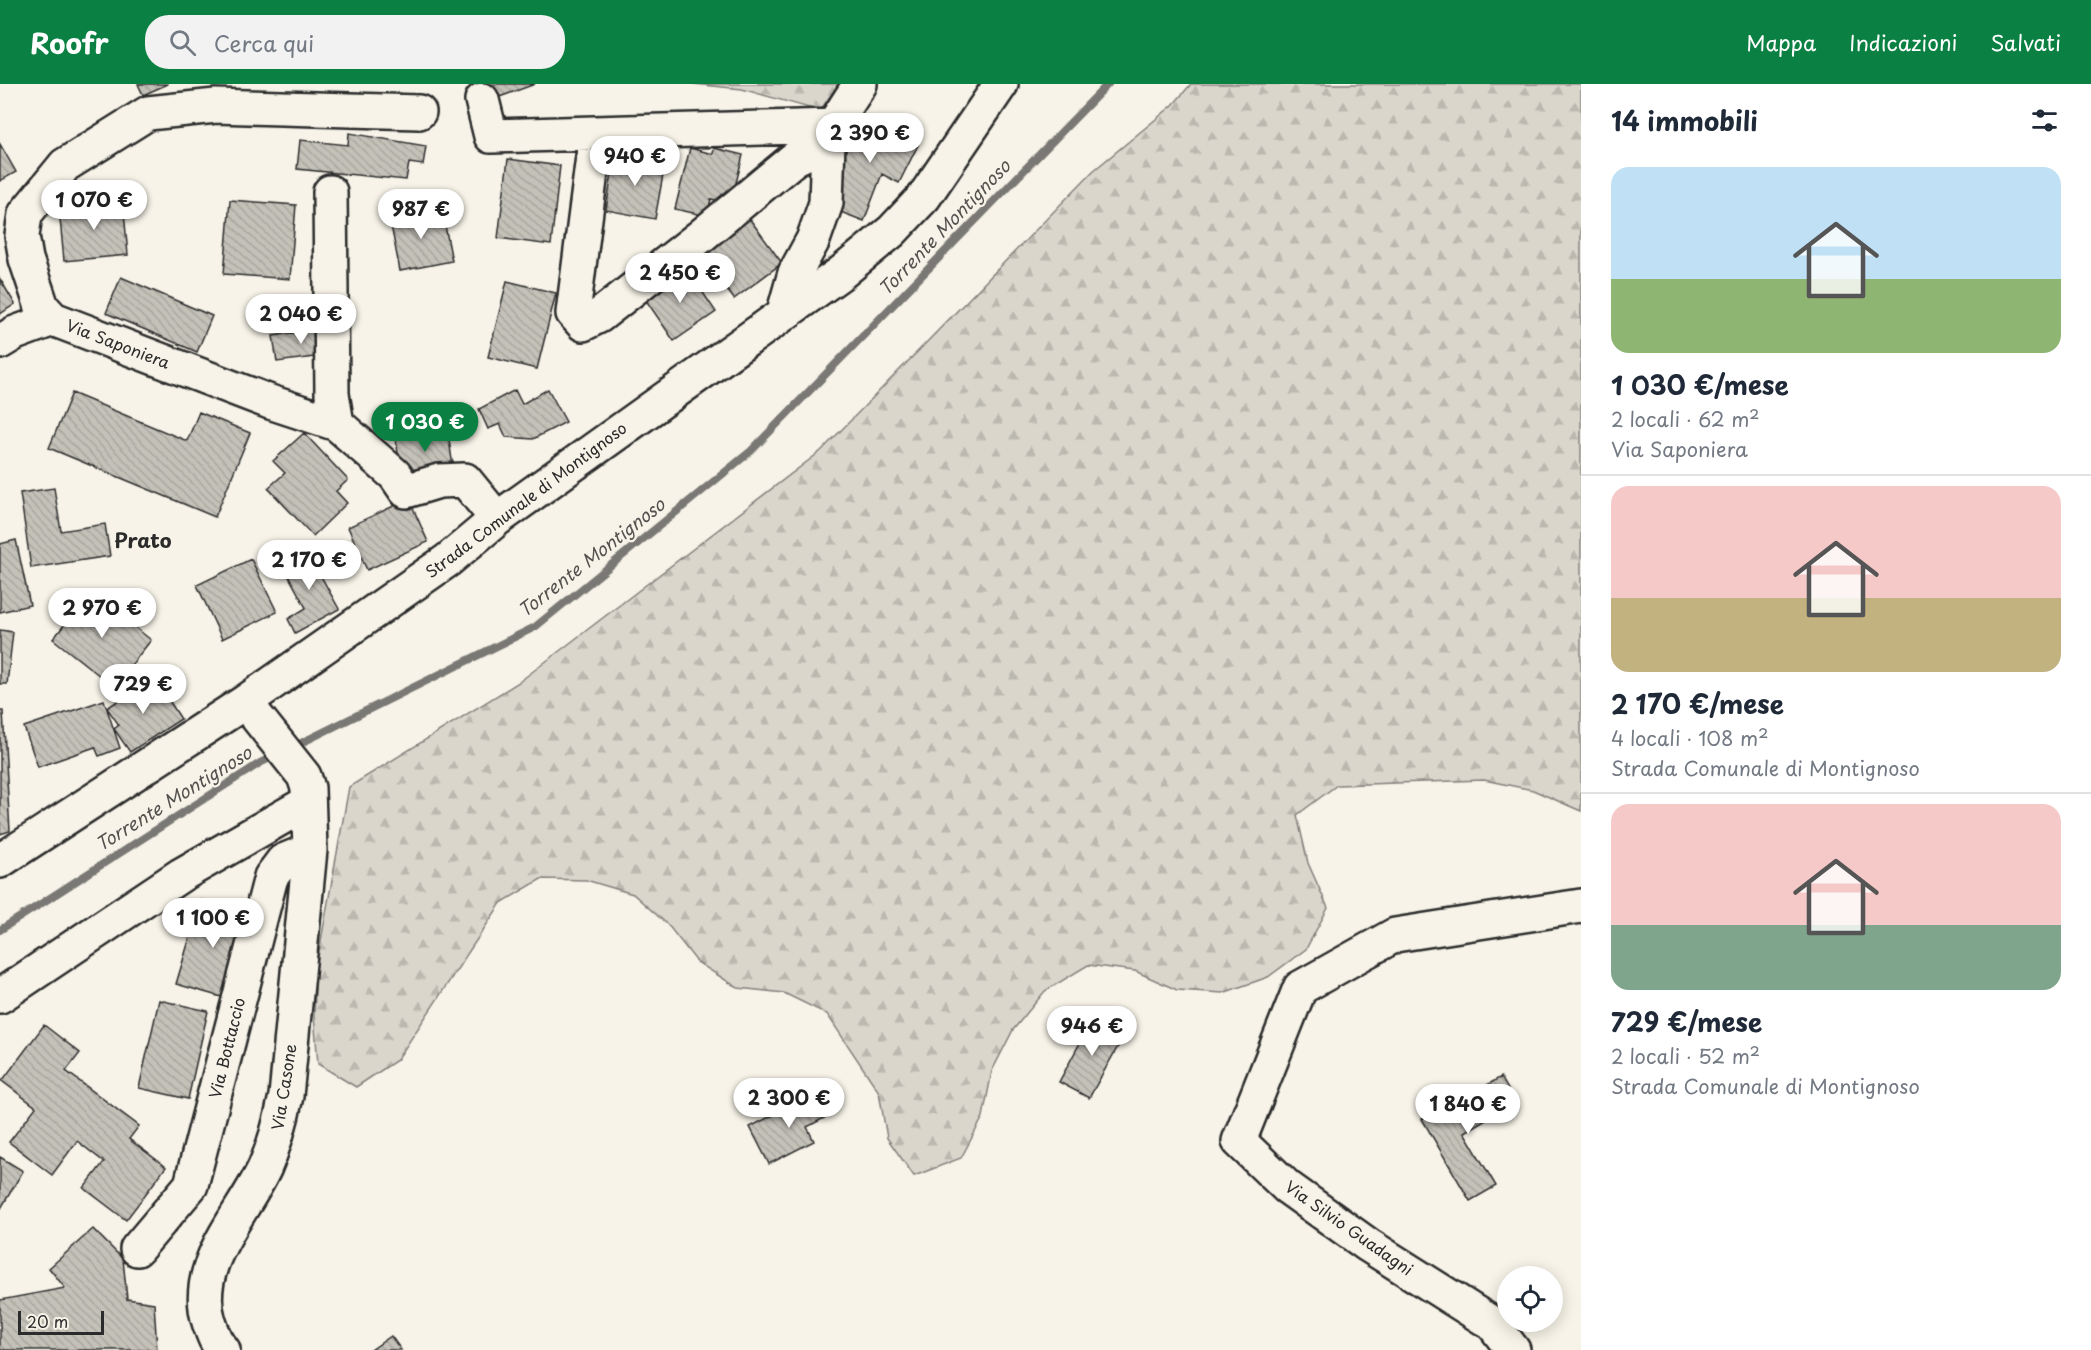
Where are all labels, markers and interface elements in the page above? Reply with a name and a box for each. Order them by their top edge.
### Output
search box [145,15,565,69]
text: Roofr [30,21,109,64]
icon: search [166,26,199,59]
text: Cerca qui [214,26,314,59]
text: Mappa [1746,26,1816,58]
text: Indicazioni [1849,26,1957,58]
text: Salvati [1990,26,2061,58]
text: 14 immobili [1611,101,1758,140]
icon: filters [2028,104,2061,137]
pin: 2 390 € [815,113,925,164]
text: 2 390 € [830,117,910,147]
pin: 940 € [593,136,677,187]
text: 940 € [604,140,666,170]
water label: Torrente Montignoso [872,152,1017,301]
pin: 1 070 € [39,180,149,231]
text: 1 070 € [55,184,133,214]
pin: 987 € [379,189,463,240]
text: 987 € [392,193,450,223]
icon: home [1782,206,1890,314]
pin: 2 450 € [625,253,735,304]
text: 2 450 € [639,257,721,287]
pin: 2 040 € [246,294,356,345]
text: 2 040 € [259,298,343,328]
street label: Via Saponiera [63,312,174,374]
text: 1 030 €/mese [1611,365,1789,404]
pin: 1 030 € [370,402,480,453]
text: 2 locali · 62 m² [1611,404,1760,434]
text: 1 030 € [385,406,465,436]
street label: Strada Comunale di Montignoso [420,415,631,583]
text: Via Saponiera [1611,434,1748,464]
water label: Torrente Montignoso [512,490,671,623]
district label: Prato [114,525,172,555]
icon: home [1782,525,1890,633]
pin: 2 170 € [254,540,364,591]
text: 2 170 € [271,544,347,574]
pin: 2 970 € [47,588,157,639]
text: 2 970 € [62,592,142,622]
pin: 729 € [101,664,185,715]
text: 729 € [114,668,172,698]
text: 2 170 €/mese [1611,684,1784,723]
text: 4 locali · 108 m² [1611,723,1768,753]
water label: Torrente Montignoso [90,738,257,857]
text: Strada Comunale di Montignoso [1611,753,1920,783]
icon: home [1782,843,1890,951]
pin: 1 100 € [158,898,268,949]
text: 1 100 € [176,902,250,932]
street label: Via Bottaccio [202,995,250,1101]
text: 729 €/mese [1611,1002,1762,1041]
pin: 946 € [1050,1006,1134,1057]
text: 946 € [1061,1010,1123,1040]
text: 2 locali · 52 m² [1611,1041,1760,1071]
street label: Via Casone [264,1042,302,1132]
text: Strada Comunale di Montignoso [1611,1071,1920,1101]
pin: 2 300 € [734,1078,844,1129]
text: 2 300 € [747,1082,831,1112]
pin: 1 840 € [1413,1084,1523,1135]
text: 1 840 € [1429,1088,1507,1118]
street label: Via Silvio Guadagni [1281,1174,1418,1280]
map controls [1497,1266,1563,1332]
button: locate [1497,1266,1563,1332]
scale bar [18,1308,104,1336]
text: 20 m [27,1309,68,1333]

